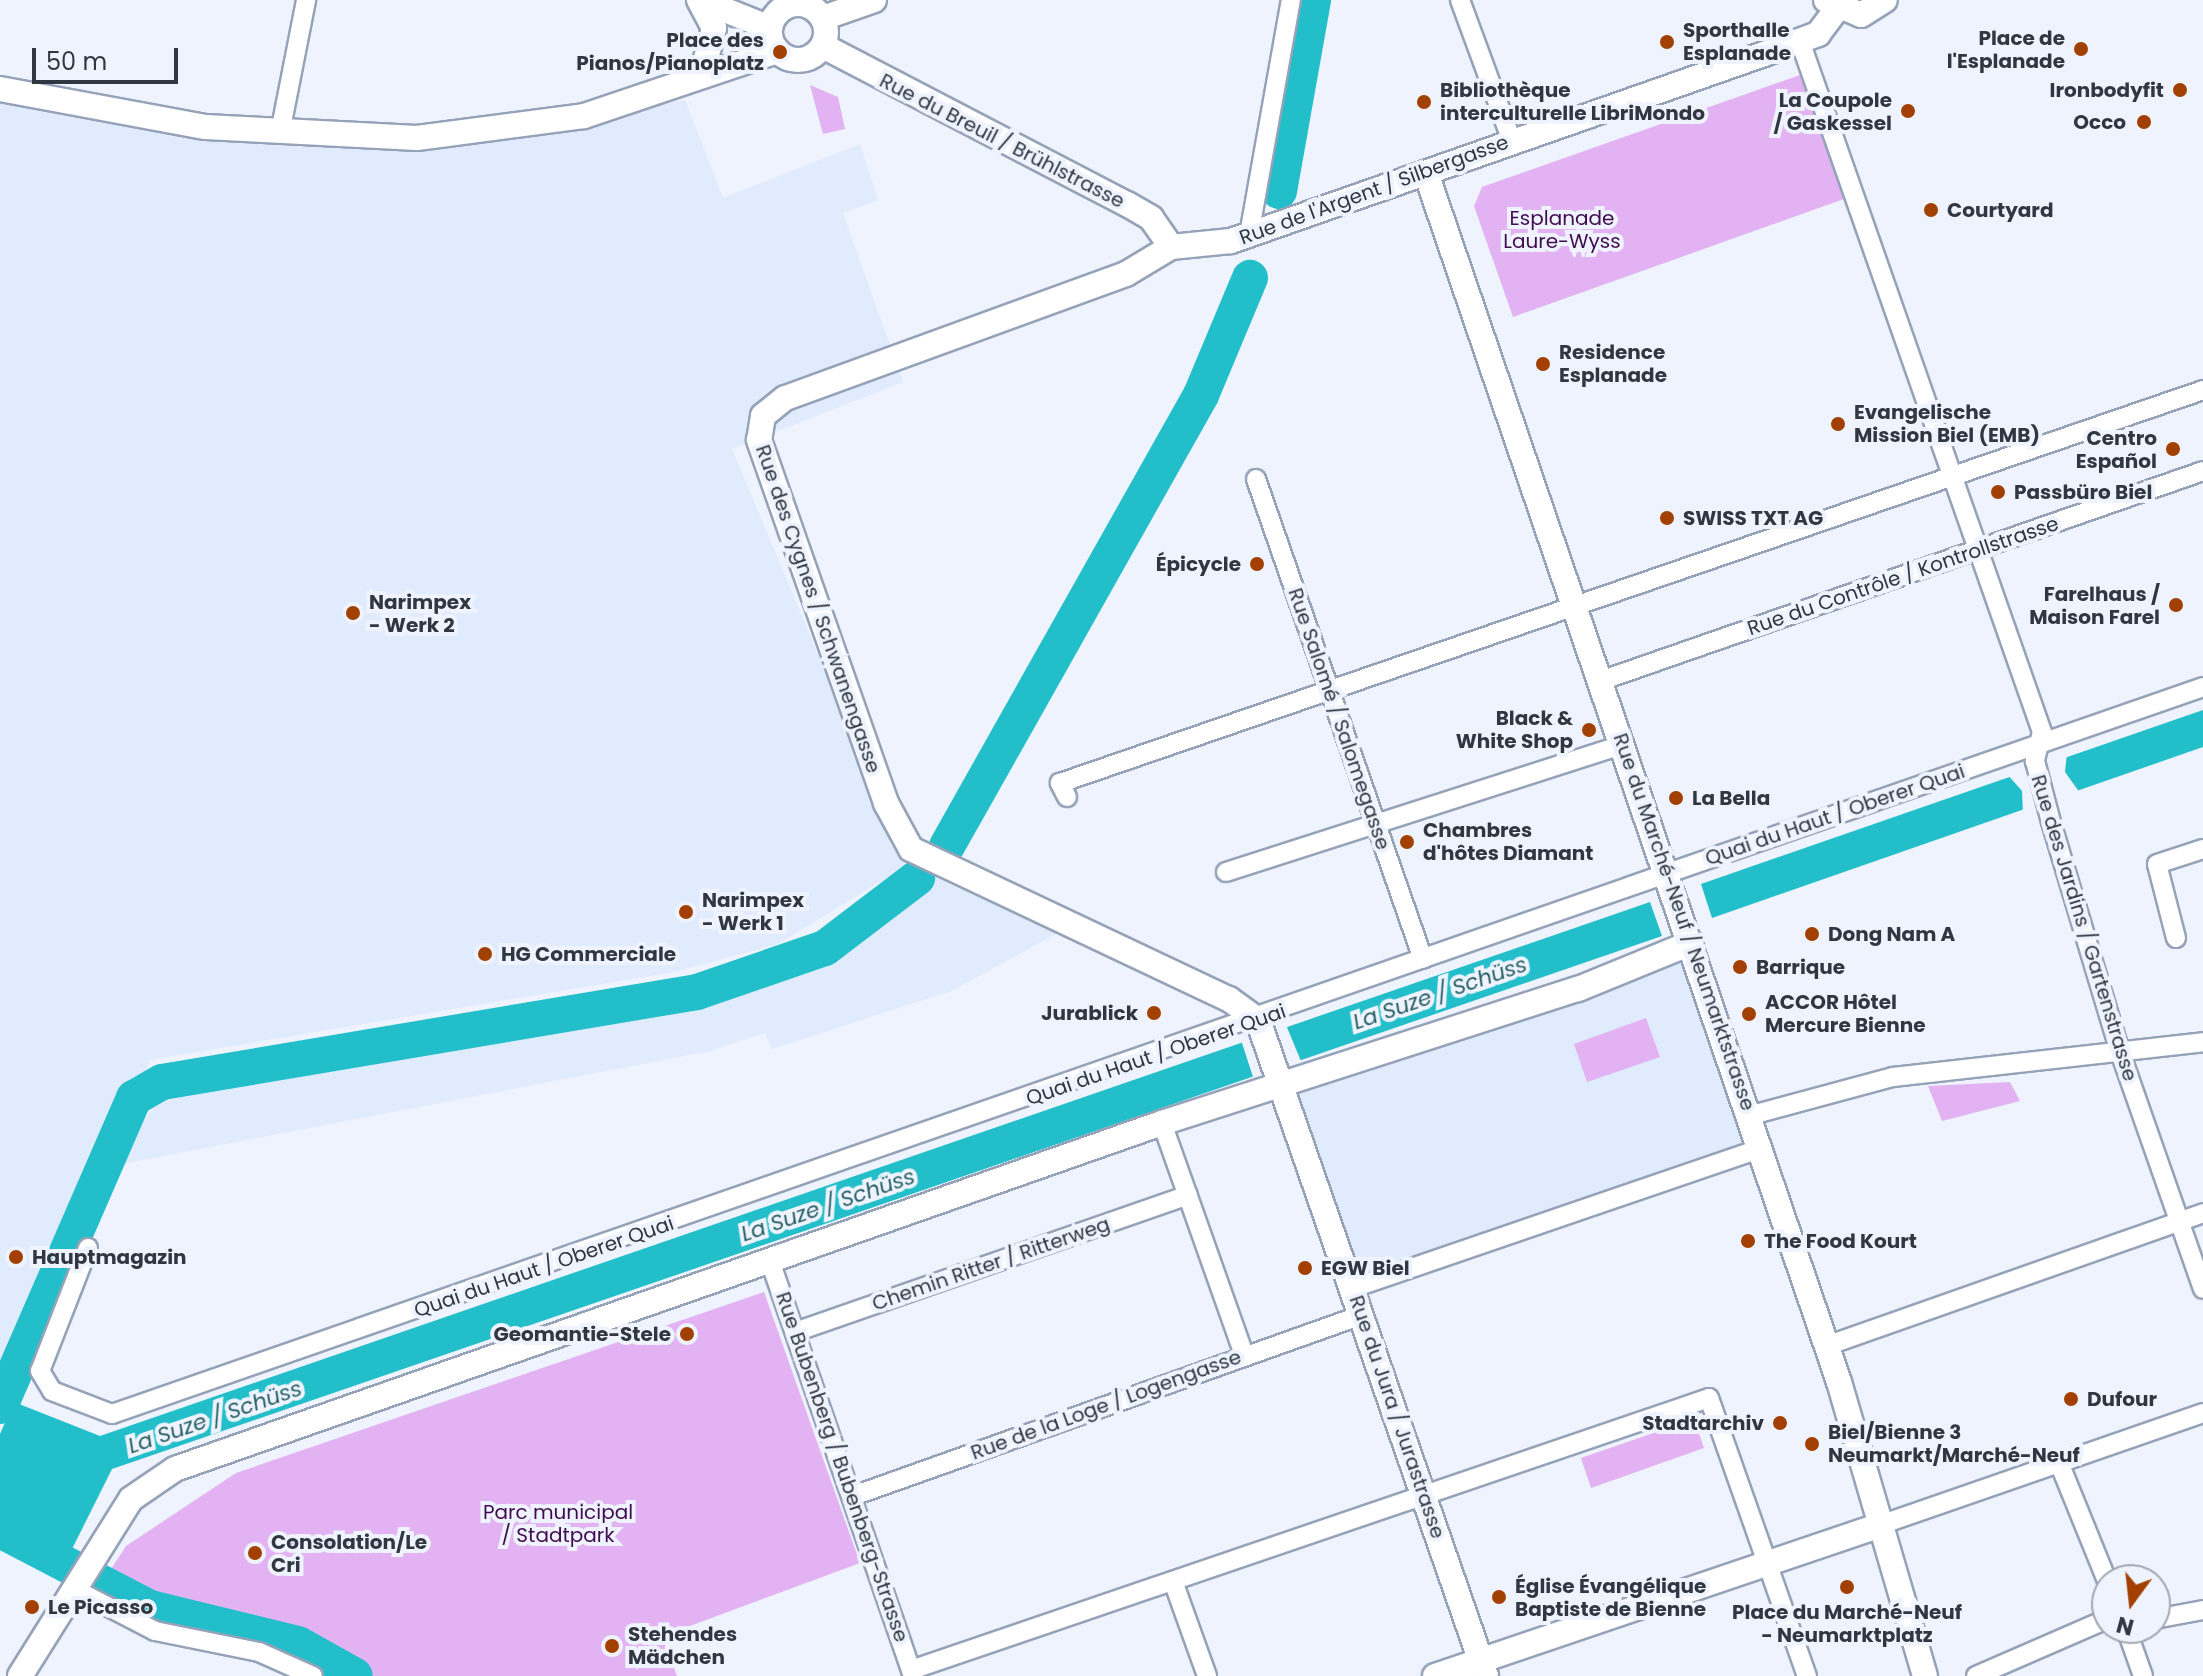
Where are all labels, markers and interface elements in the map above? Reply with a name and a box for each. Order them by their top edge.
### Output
place label: Sporthalle Esplanade [1683,18,1791,65]
place label: Place de l'Esplanade [1947,26,2065,73]
place label: Place des Pianos/Pianoplatz [576,28,764,75]
scale bar [36,32,182,82]
marker: Sporthalle Esplanade [1658,33,1676,51]
marker: Place de l'Esplanade [2072,40,2090,58]
marker: Place des Pianos/Pianoplatz [771,43,789,61]
text: 50 m [46,45,107,78]
street label: Rue du Breuil / Brühlstrasse [876,69,1128,213]
place label: Bibliothèque interculturelle LibriMondo [1440,78,1705,125]
place label: Ironbodyfit [2050,78,2164,102]
marker: Ironbodyfit [2171,81,2189,99]
place label: La Coupole / Gaskessel [1774,88,1892,135]
marker: Bibliothèque interculturelle LibriMondo [1415,93,1433,111]
marker: La Coupole / Gaskessel [1899,102,1917,120]
place label: Occo [2073,110,2126,134]
marker: Occo [2133,111,2155,133]
street label: Rue de l'Argent / Silbergasse [1236,130,1512,250]
place label: Courtyard [1947,198,2053,222]
marker: Courtyard [1922,201,1940,219]
park label: Esplanade Laure-Wyss [1503,206,1621,253]
place label: Residence Esplanade [1559,340,1667,387]
marker: Residence Esplanade [1534,355,1552,373]
place label: Evangelische Mission Biel (EMB) [1854,400,2040,447]
marker: Evangelische Mission Biel (EMB) [1829,415,1847,433]
place label: Centro Español [2076,426,2157,473]
marker: Centro Español [2164,440,2182,458]
street label: Rue des Cygnes / Schwanengasse [750,442,886,776]
place label: Passbüro Biel [2014,480,2152,504]
marker: Passbüro Biel [1989,483,2007,501]
place label: SWISS TXT AG [1683,506,1823,530]
marker: SWISS TXT AG [1658,509,1676,527]
street label: Rue du Contrôle / Kontrollstrasse [1744,511,2062,641]
place label: Épicycle [1156,552,1241,576]
marker: Épicycle [1248,555,1266,573]
place label: Farelhaus / Maison Farel [2029,582,2160,629]
street label: Rue Salomé / Salomegasse [1283,585,1395,853]
place label: Narimpex - Werk 2 [369,590,471,637]
marker: Farelhaus / Maison Farel [2167,596,2185,614]
marker: Narimpex - Werk 2 [344,604,362,622]
place label: Black & White Shop [1456,706,1573,753]
marker: Black & White Shop [1580,721,1598,739]
street label: Rue du Marché-Neuf / Neumarktstrasse [1608,730,1760,1114]
street label: Quai du Haut / Oberer Quai [1702,759,1968,871]
street label: Rue des Jardins / Gartenstrasse [2026,772,2142,1084]
place label: La Bella [1692,786,1770,810]
marker: La Bella [1667,789,1685,807]
place label: Chambres d'hôtes Diamant [1423,818,1593,865]
marker: Chambres d'hôtes Diamant [1398,833,1416,851]
place label: Narimpex - Werk 1 [702,888,804,935]
marker: Narimpex - Werk 1 [677,903,695,921]
place label: Dong Nam A [1828,922,1955,946]
marker: Dong Nam A [1803,925,1821,943]
place label: HG Commerciale [501,942,676,966]
marker: HG Commerciale [476,945,494,963]
water label: La Suze / Schüss [1350,951,1530,1035]
place label: Barrique [1756,955,1845,979]
marker: Barrique [1731,958,1749,976]
place label: ACCOR Hôtel Mercure Bienne [1765,990,1926,1037]
street label: Quai du Haut / Oberer Quai [1023,999,1289,1111]
place label: Jurablick [1041,1001,1138,1025]
marker: Jurablick [1145,1004,1163,1022]
marker: ACCOR Hôtel Mercure Bienne [1740,1005,1758,1023]
water label: La Suze / Schüss [738,1163,918,1247]
street label: Quai du Haut / Oberer Quai [411,1211,677,1323]
street label: Chemin Ritter / Ritterweg [869,1212,1113,1316]
place label: The Food Kourt [1764,1229,1917,1253]
marker: The Food Kourt [1739,1232,1757,1250]
place label: Hauptmagazin [32,1245,187,1269]
marker: Hauptmagazin [7,1248,25,1266]
place label: EGW Biel [1321,1256,1410,1280]
marker: EGW Biel [1296,1259,1314,1277]
street label: Rue Bubenberg / Bubenberg-Strasse [771,1289,913,1645]
street label: Rue du Jura / Jurastrasse [1344,1292,1450,1542]
place label: Geomantie-Stele [494,1322,671,1346]
marker: Geomantie-Stele [678,1325,696,1343]
street label: Rue de la Loge / Logengasse [968,1345,1244,1465]
water label: La Suze / Schüss [125,1375,305,1459]
place label: Dufour [2087,1387,2157,1411]
marker: Dufour [2062,1390,2080,1408]
place label: Stadtarchiv [1642,1411,1764,1435]
marker: Stadtarchiv [1771,1414,1789,1432]
place label: Biel/Bienne 3 Neumarkt/Marché-Neuf [1828,1420,2080,1467]
marker: Biel/Bienne 3 Neumarkt/Marché-Neuf [1803,1435,1821,1453]
park label: Parc municipal / Stadtpark [483,1500,633,1547]
place label: Consolation/Le Cri [271,1530,427,1577]
marker: Consolation/Le Cri [246,1544,264,1562]
north arrow [2091,1564,2171,1644]
place label: Église Évangélique Baptiste de Bienne [1515,1574,1706,1621]
marker: Place du Marché-Neuf - Neumarktplatz [1838,1578,1856,1596]
marker: Église Évangélique Baptiste de Bienne [1490,1588,1508,1606]
place label: Le Picasso [48,1595,153,1619]
marker: Le Picasso [23,1598,41,1616]
place label: Place du Marché-Neuf - Neumarktplatz [1732,1600,1962,1647]
text: N [2113,1609,2137,1643]
place label: Stehendes Mädchen [628,1622,737,1669]
marker: Stehendes Mädchen [603,1637,621,1655]

